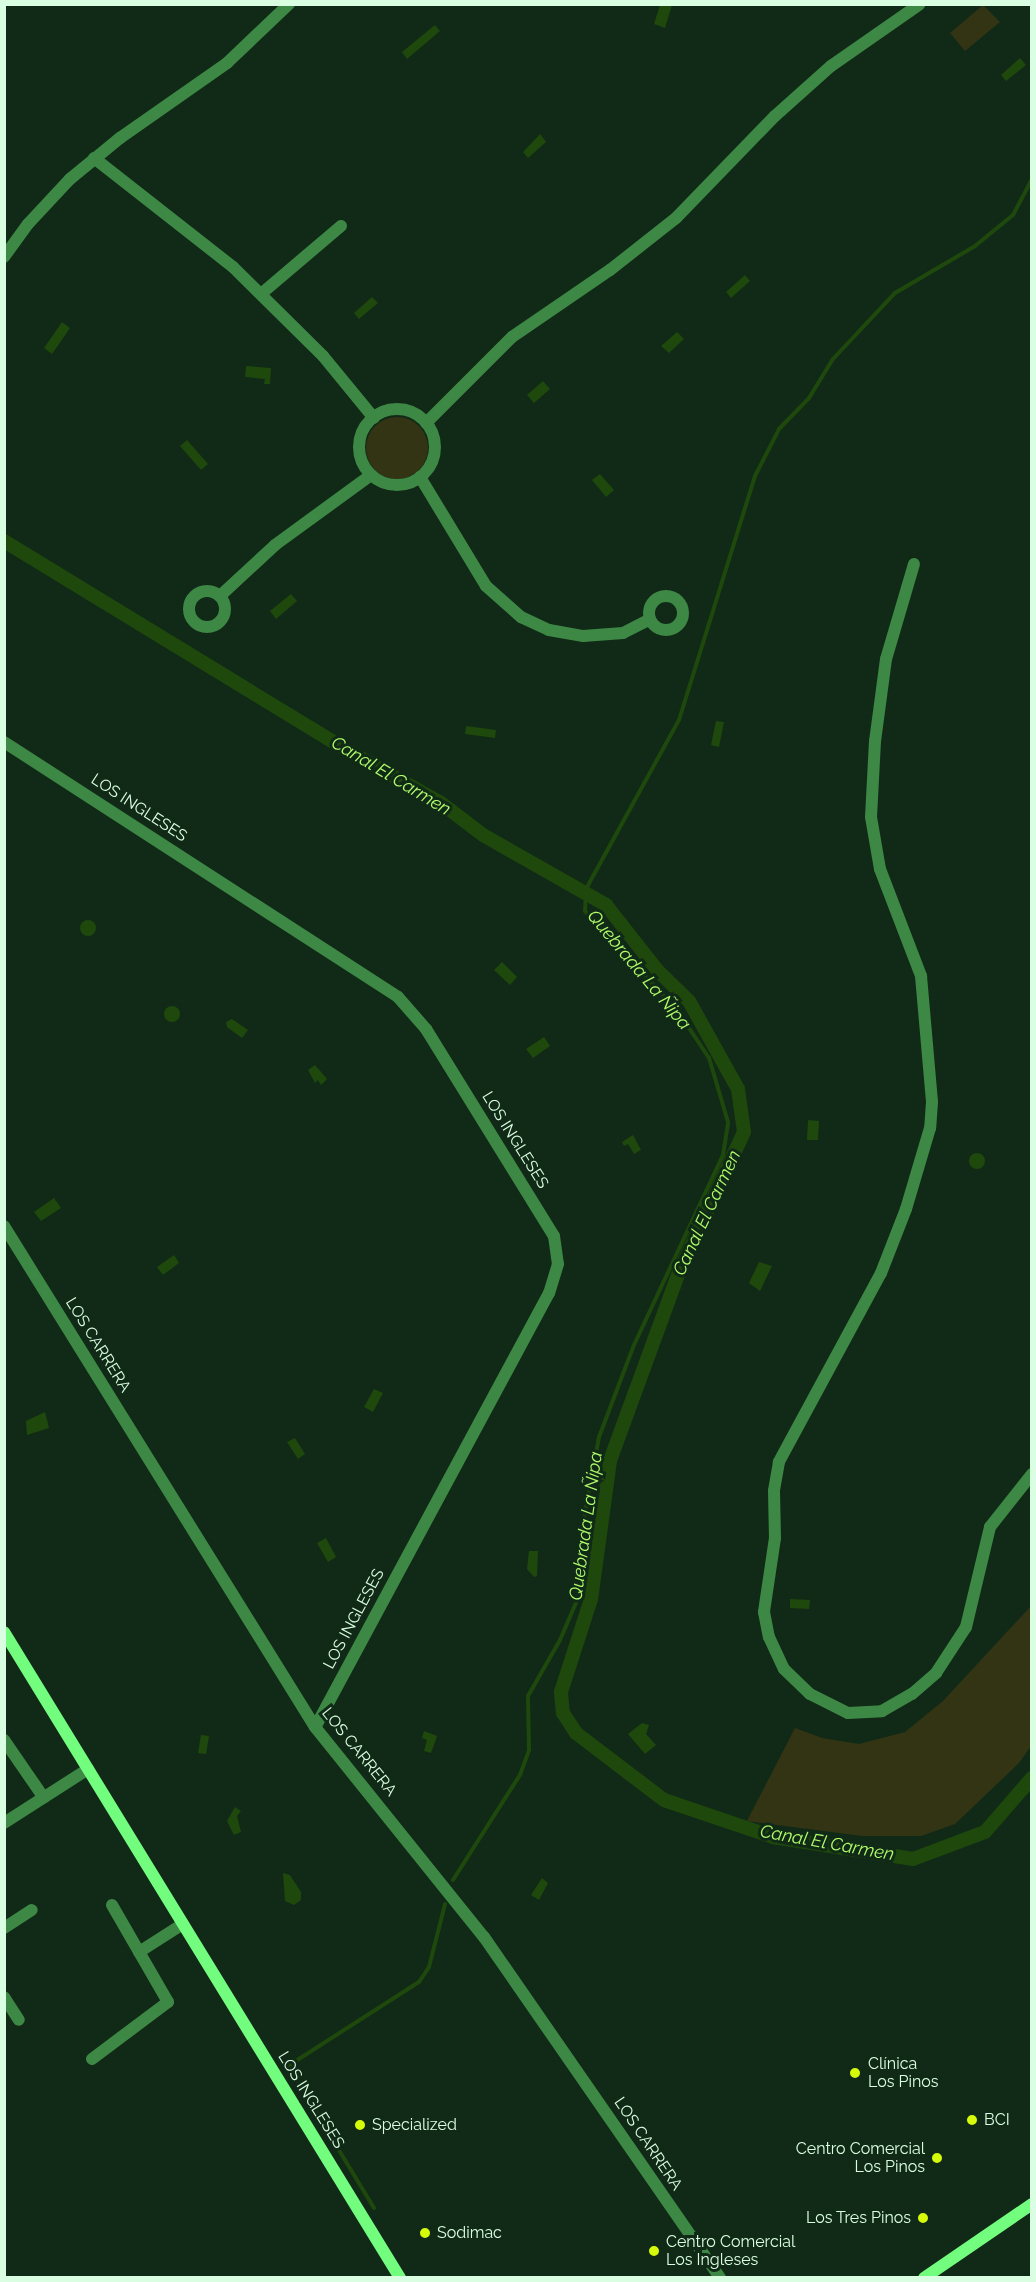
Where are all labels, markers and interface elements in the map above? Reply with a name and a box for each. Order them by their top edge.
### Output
water label: Canal El Carmen [327,732,455,820]
street label: LOS INGLESES [87,770,191,846]
water label: Quebrada La Ñipa [583,906,695,1034]
street label: LOS INGLESES [478,1088,552,1192]
water label: Canal El Carmen [668,1147,746,1279]
street label: LOS CARRERA [61,1294,135,1396]
water label: Quebrada La Ñipa [565,1450,607,1602]
street label: LOS INGLESES [320,1566,388,1672]
street label: LOS CARRERA [318,1704,400,1800]
water label: Canal El Carmen [758,1821,896,1865]
street label: LOS INGLESES [274,2048,348,2152]
place label: Clínica Los Pinos [868,2054,938,2092]
marker: Clínica Los Pinos [846,2064,864,2082]
street label: LOS CARRERA [610,2094,686,2194]
place label: BCI [984,2110,1010,2130]
marker: BCI [965,2113,979,2127]
place label: Specialized [372,2115,457,2135]
marker: Specialized [353,2118,367,2132]
place label: Centro Comercial Los Pinos [796,2139,925,2177]
marker: Centro Comercial Los Pinos [930,2151,944,2165]
place label: Los Tres Pinos [806,2208,911,2228]
marker: Los Tres Pinos [916,2211,930,2225]
place label: Sodimac [437,2223,502,2243]
marker: Sodimac [418,2226,432,2240]
place label: Centro Comercial Los Ingleses [666,2232,795,2270]
marker: Centro Comercial Los Ingleses [647,2244,661,2258]

